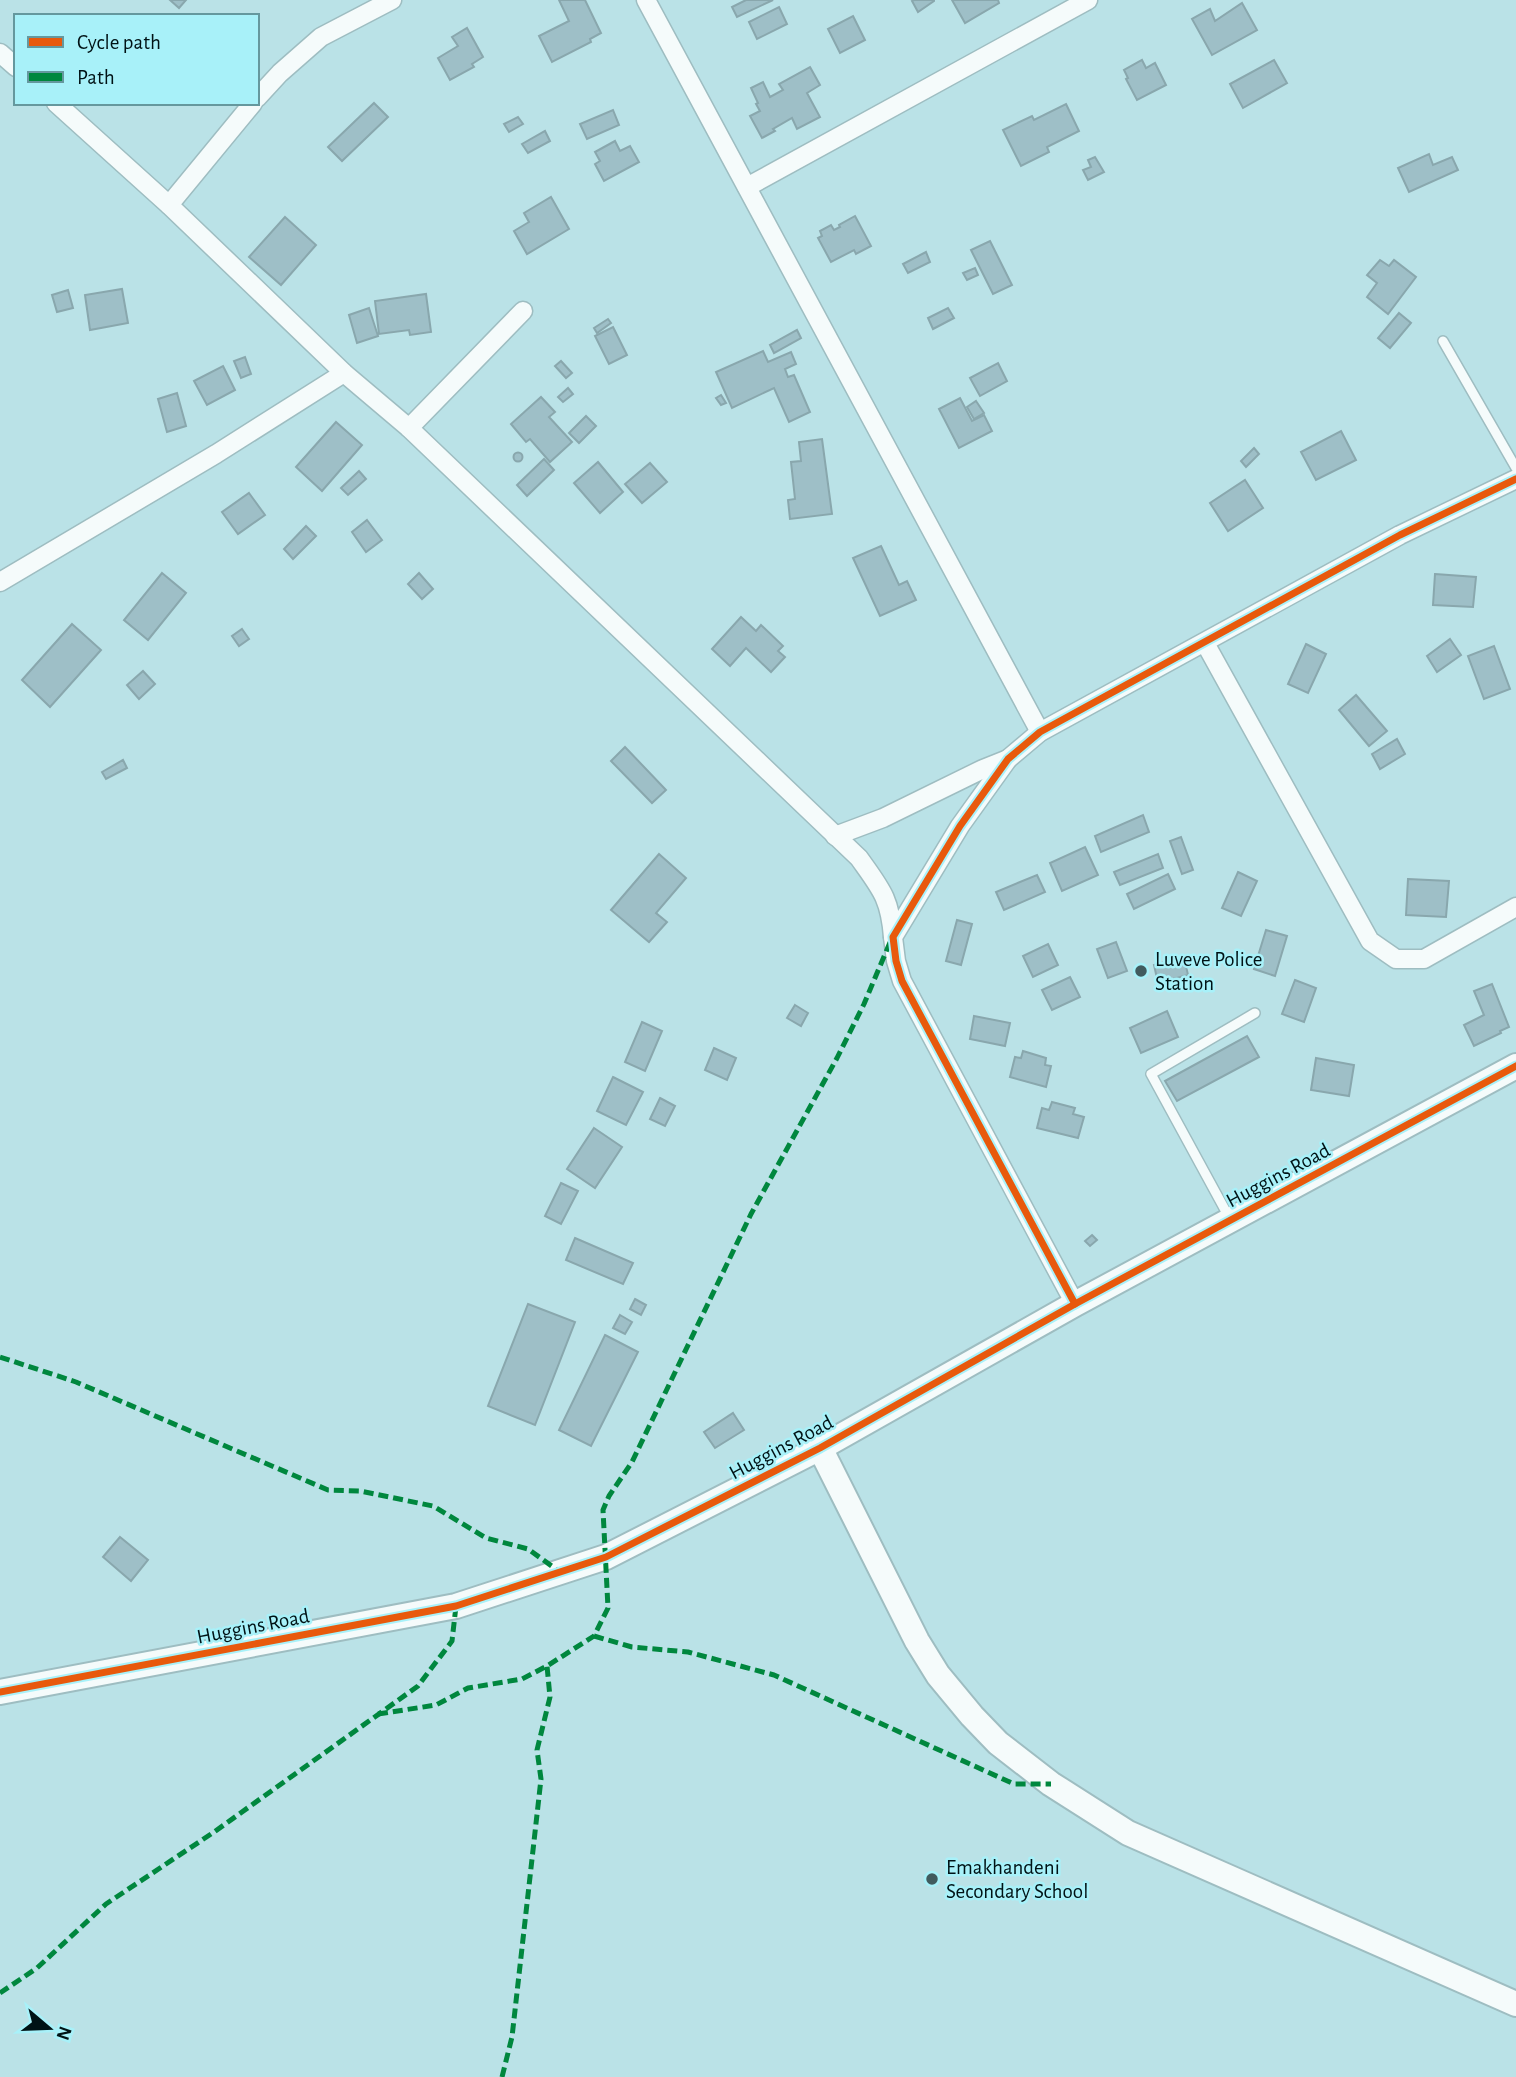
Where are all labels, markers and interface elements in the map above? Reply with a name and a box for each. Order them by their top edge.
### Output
legend [14,14,259,105]
text: Cycle path [77,32,161,53]
text: Path [77,67,115,88]
place label: Luveve Police Station [1155,949,1263,994]
marker: Luveve Police Station [1133,963,1149,979]
street label: Huggins Road [1223,1139,1334,1212]
street label: Huggins Road [726,1411,837,1484]
street label: Huggins Road [195,1605,311,1648]
place label: Emakhandeni Secondary School [946,1857,1088,1902]
marker: Emakhandeni Secondary School [924,1871,940,1887]
north arrow [14,1993,84,2063]
text: N [53,2024,75,2042]

